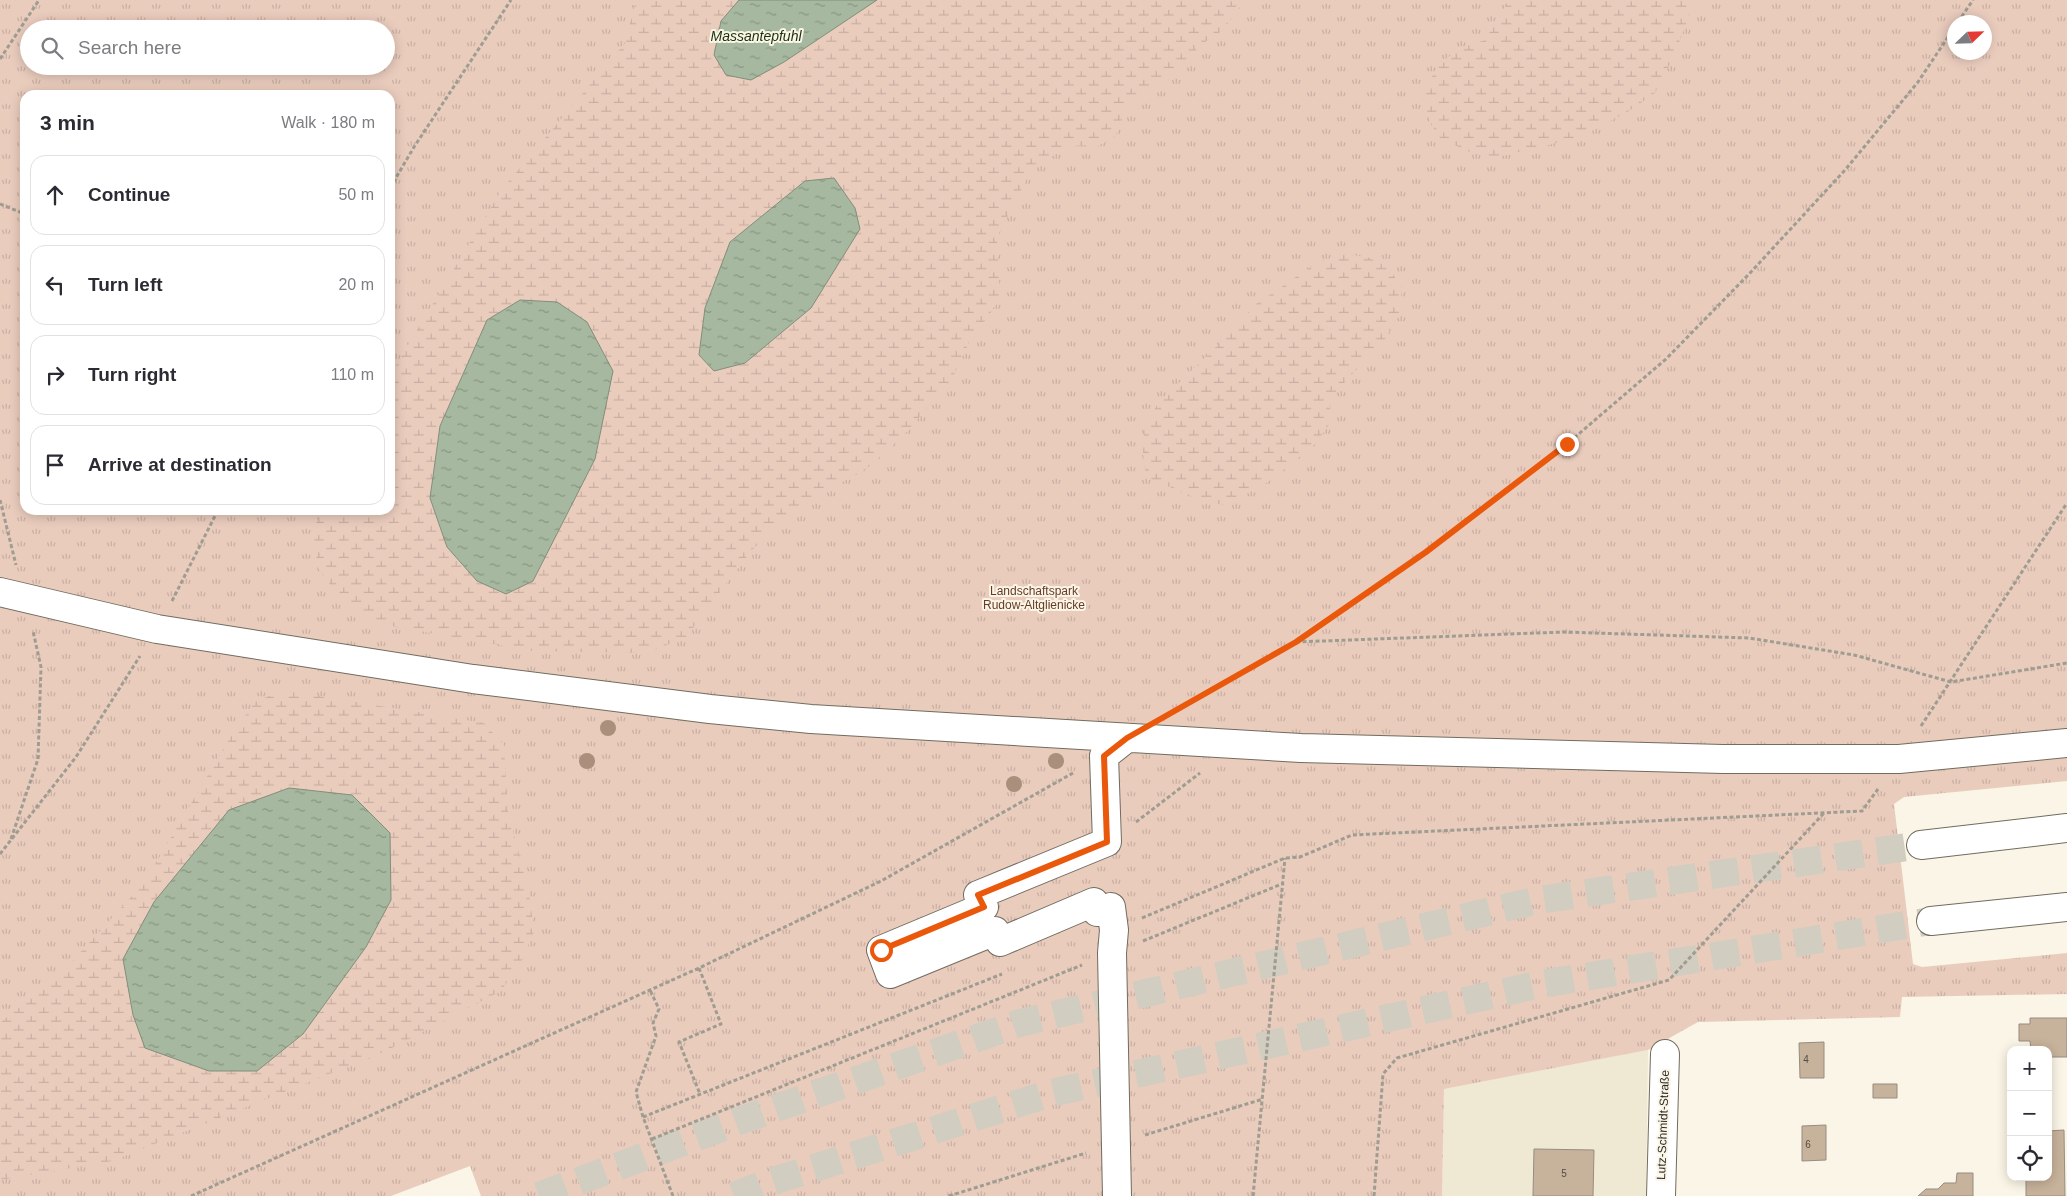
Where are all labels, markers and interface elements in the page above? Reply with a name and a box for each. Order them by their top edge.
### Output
north arrow [1947,15,1992,60]
search box [20,20,395,75]
water label: Massantepfuhl [710,28,802,44]
icon: search [38,34,66,62]
text: Search here [78,37,182,58]
text: 3 min [40,111,95,134]
text: Walk · 180 m [281,114,375,131]
icon: ahead [41,181,69,209]
text: Continue [88,184,170,205]
text: 50 m [338,186,374,203]
icon: left [41,271,69,299]
text: Turn left [88,274,163,295]
text: 20 m [338,276,374,293]
icon: right [41,361,69,389]
text: Turn right [88,364,176,385]
text: 110 m [331,366,374,383]
route end [1556,433,1579,456]
icon: arrive [41,451,69,479]
text: Arrive at destination [88,454,272,475]
park label: Landschaftspark Rudow-Altglienicke [983,584,1085,612]
route start [870,939,893,962]
map controls [2007,1046,2052,1181]
button: + [2007,1046,2052,1091]
house number: 4 [1803,1054,1809,1065]
street label: Lutz-Schmidt-Straße [1654,1069,1672,1180]
button: − [2007,1091,2052,1136]
button: locate [2007,1136,2052,1181]
house number: 6 [1805,1139,1811,1150]
house number: 5 [1561,1168,1567,1179]

